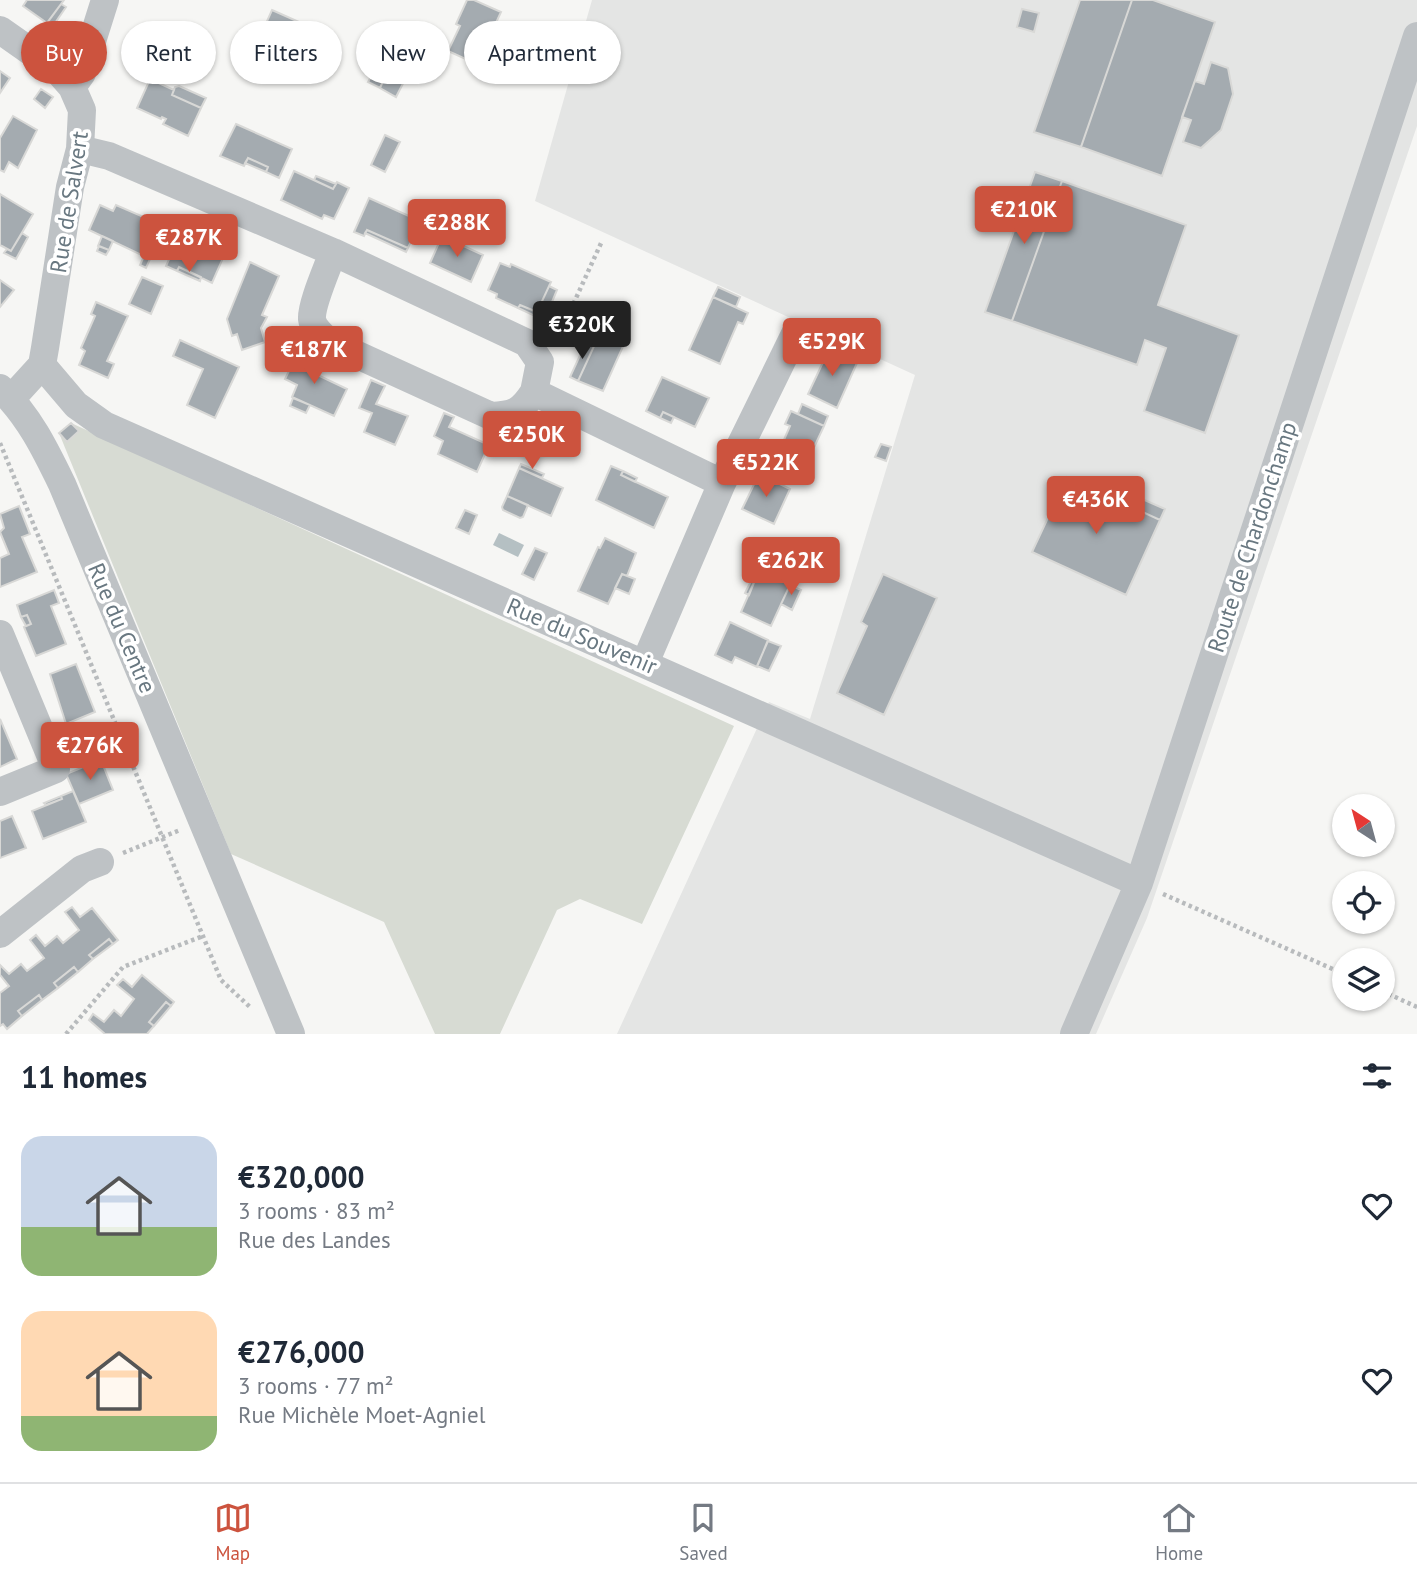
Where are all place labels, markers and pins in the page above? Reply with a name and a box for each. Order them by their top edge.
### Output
pin: €210K [975,187,1073,246]
pin: €288K [408,200,506,259]
pin: €287K [140,215,238,274]
pin: €320K [533,302,631,361]
pin: €529K [783,318,881,378]
pin: €187K [265,326,363,386]
pin: €250K [483,412,581,471]
pin: €522K [717,440,815,499]
pin: €436K [1047,476,1145,536]
pin: €262K [742,538,840,597]
pin: €276K [41,722,139,782]

